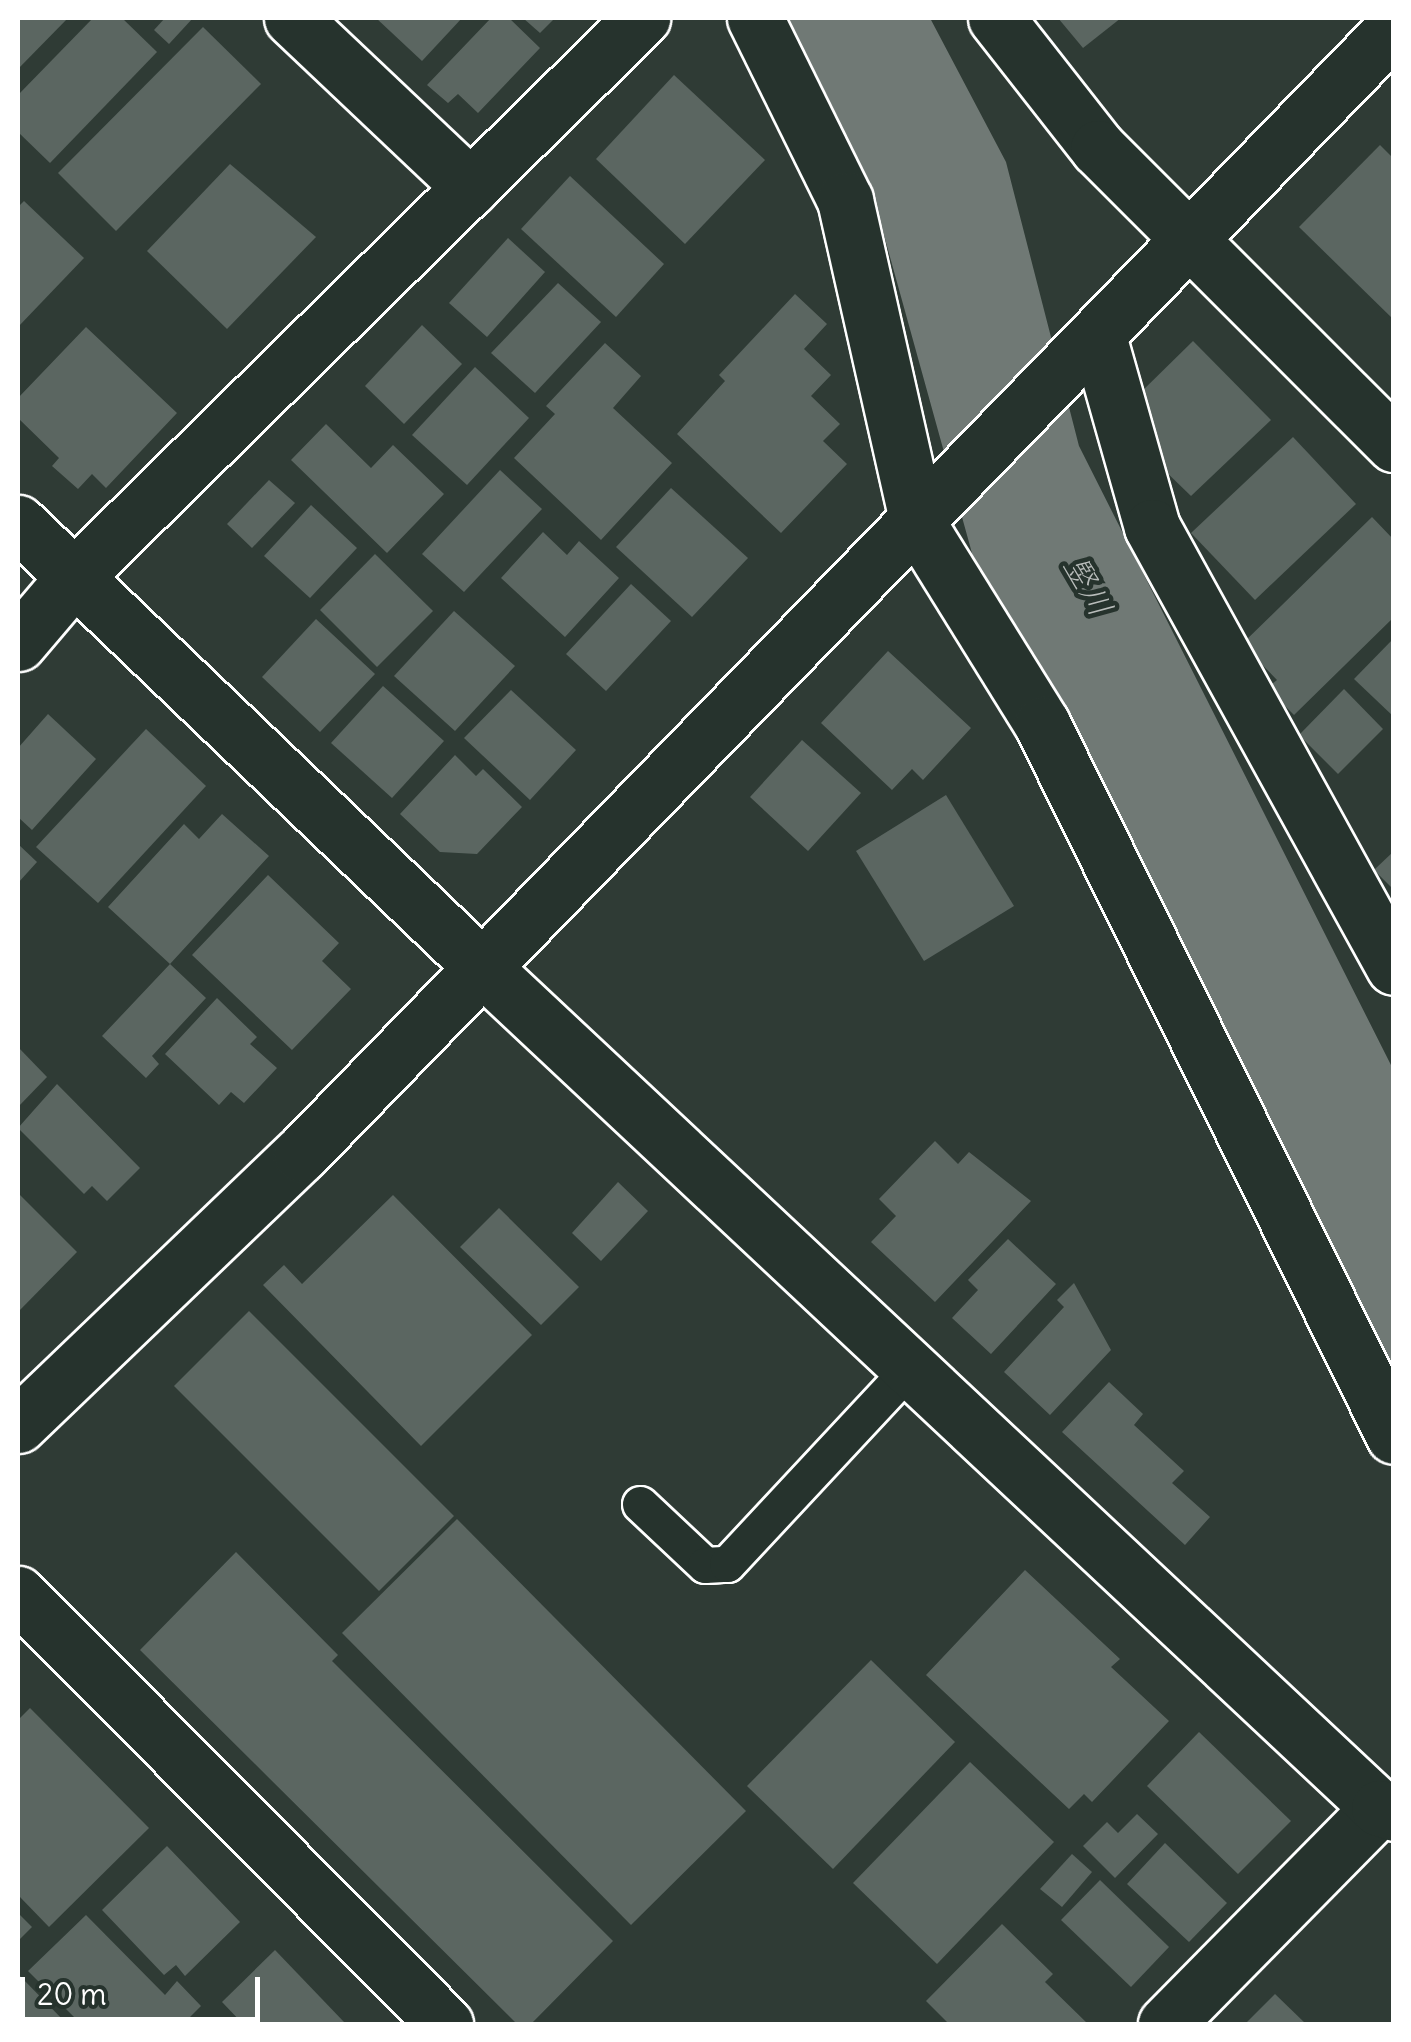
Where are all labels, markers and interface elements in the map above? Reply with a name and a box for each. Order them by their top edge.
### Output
water label: 竪川 [1056,549,1120,623]
scale bar [25,1957,265,2019]
text: 20 m [37,1975,107,2013]

